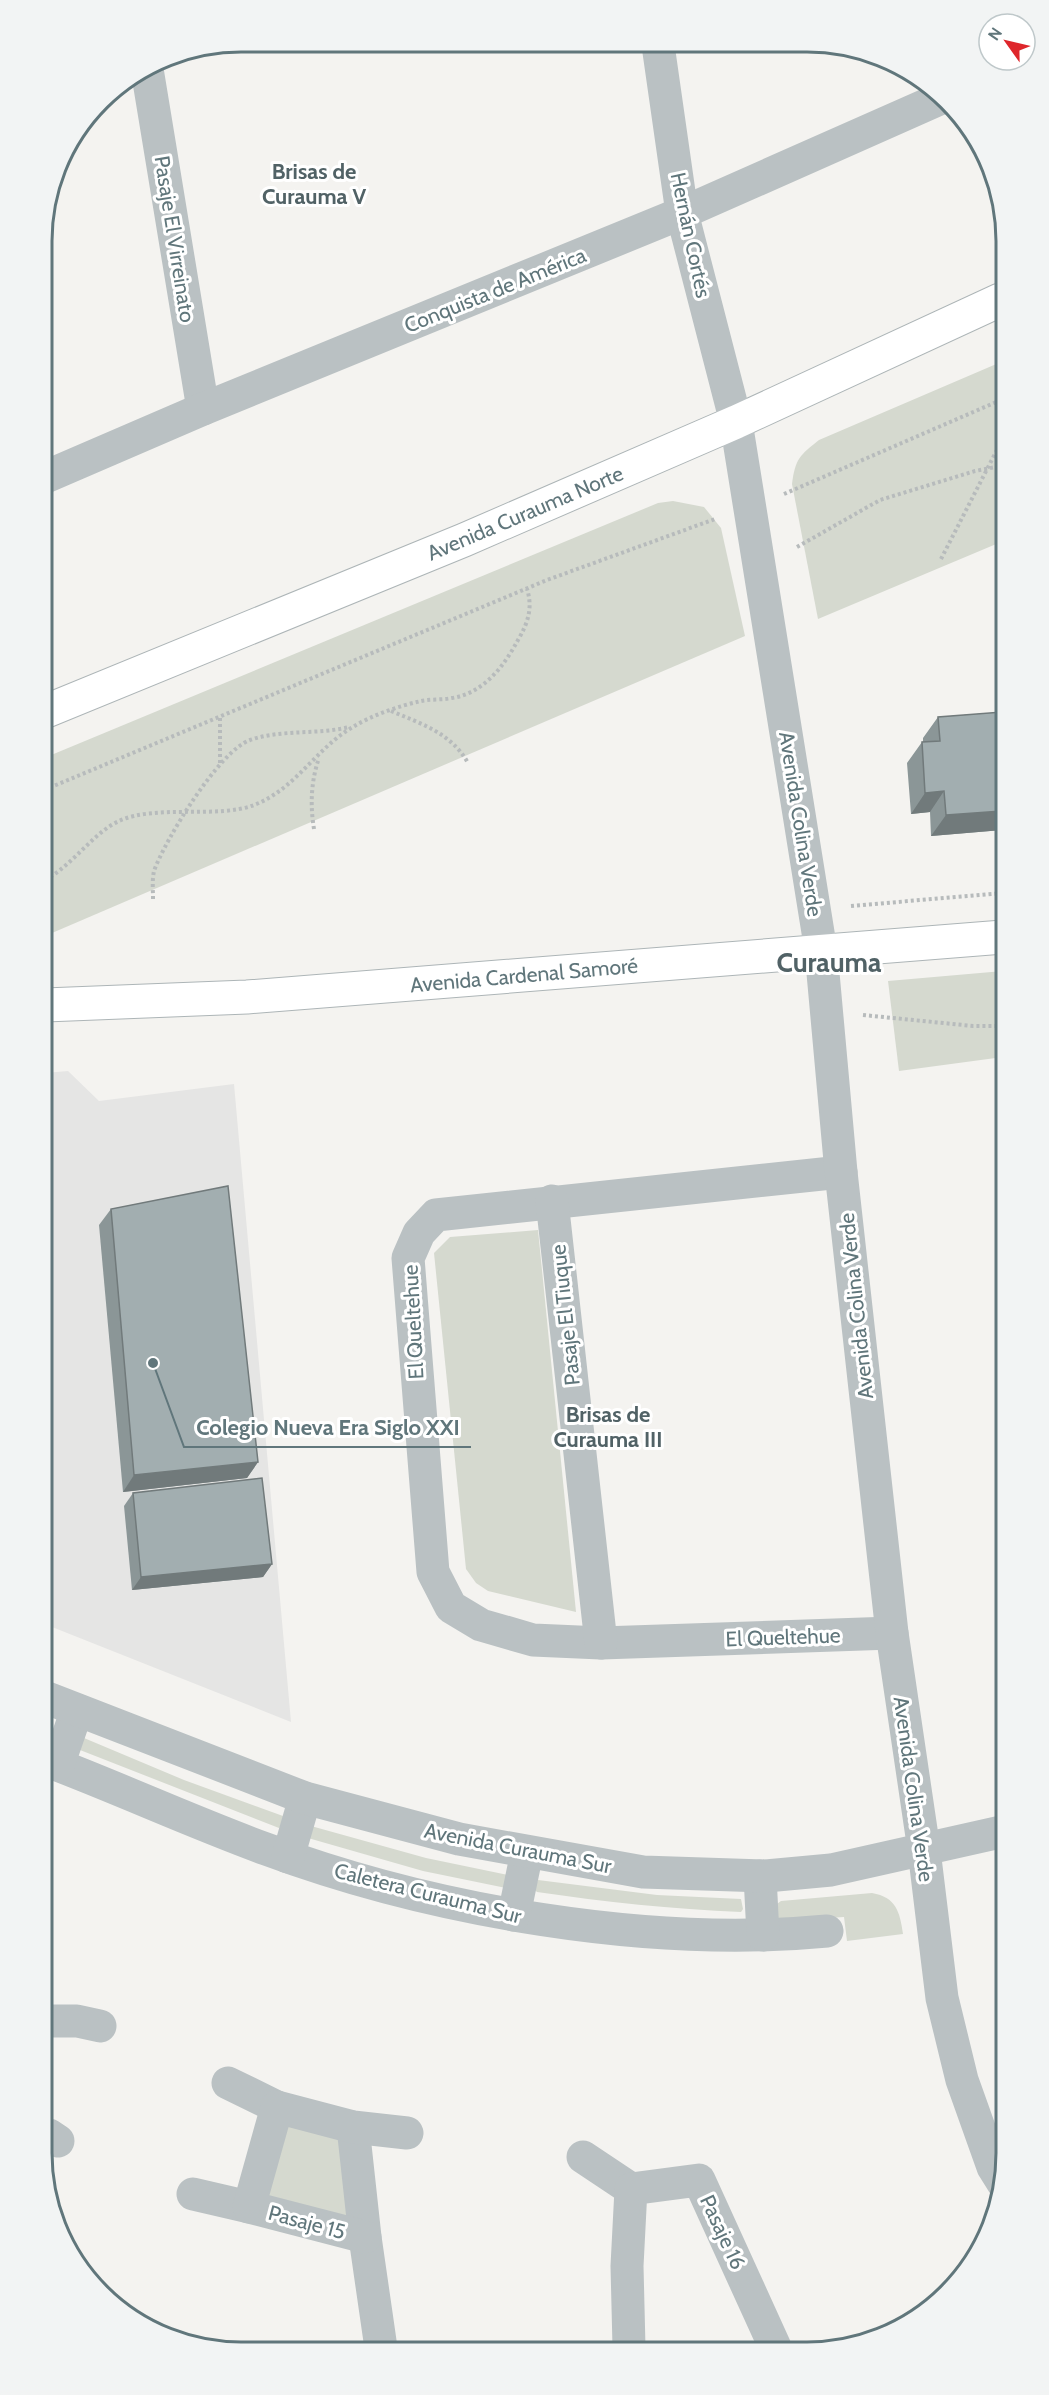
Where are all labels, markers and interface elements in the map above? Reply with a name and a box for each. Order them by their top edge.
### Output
north arrow [977,12,1037,72]
text: N [984,24,1006,44]
street label: Pasaje El Virreinato [148,154,201,324]
district label: Brisas de Curauma V [262,158,366,210]
street label: Hernán Cortés [666,170,717,300]
street label: Conquista de América [401,242,589,338]
street label: Avenida Curauma Norte [423,460,627,566]
street label: Avenida Colina Verde [774,730,828,919]
district label: Curauma [777,946,882,979]
street label: Avenida Cardenal Samoré [409,953,639,997]
street label: Avenida Colina Verde [834,1211,878,1400]
street label: Pasaje El Tiuque [545,1243,586,1387]
street label: El Queltehue [397,1264,428,1380]
district label: Brisas de Curauma III [553,1401,663,1453]
callout: Colegio Nueva Era Siglo XXI [184,1407,471,1447]
text: Colegio Nueva Era Siglo XXI [196,1414,460,1441]
street label: El Queltehue [725,1622,841,1651]
street label: Avenida Colina Verde [889,1695,939,1884]
street label: Avenida Curauma Sur [422,1818,614,1878]
street label: Caletera Curauma Sur [332,1858,524,1928]
street label: Pasaje 16 [694,2191,751,2274]
street label: Pasaje 15 [265,2200,348,2245]

